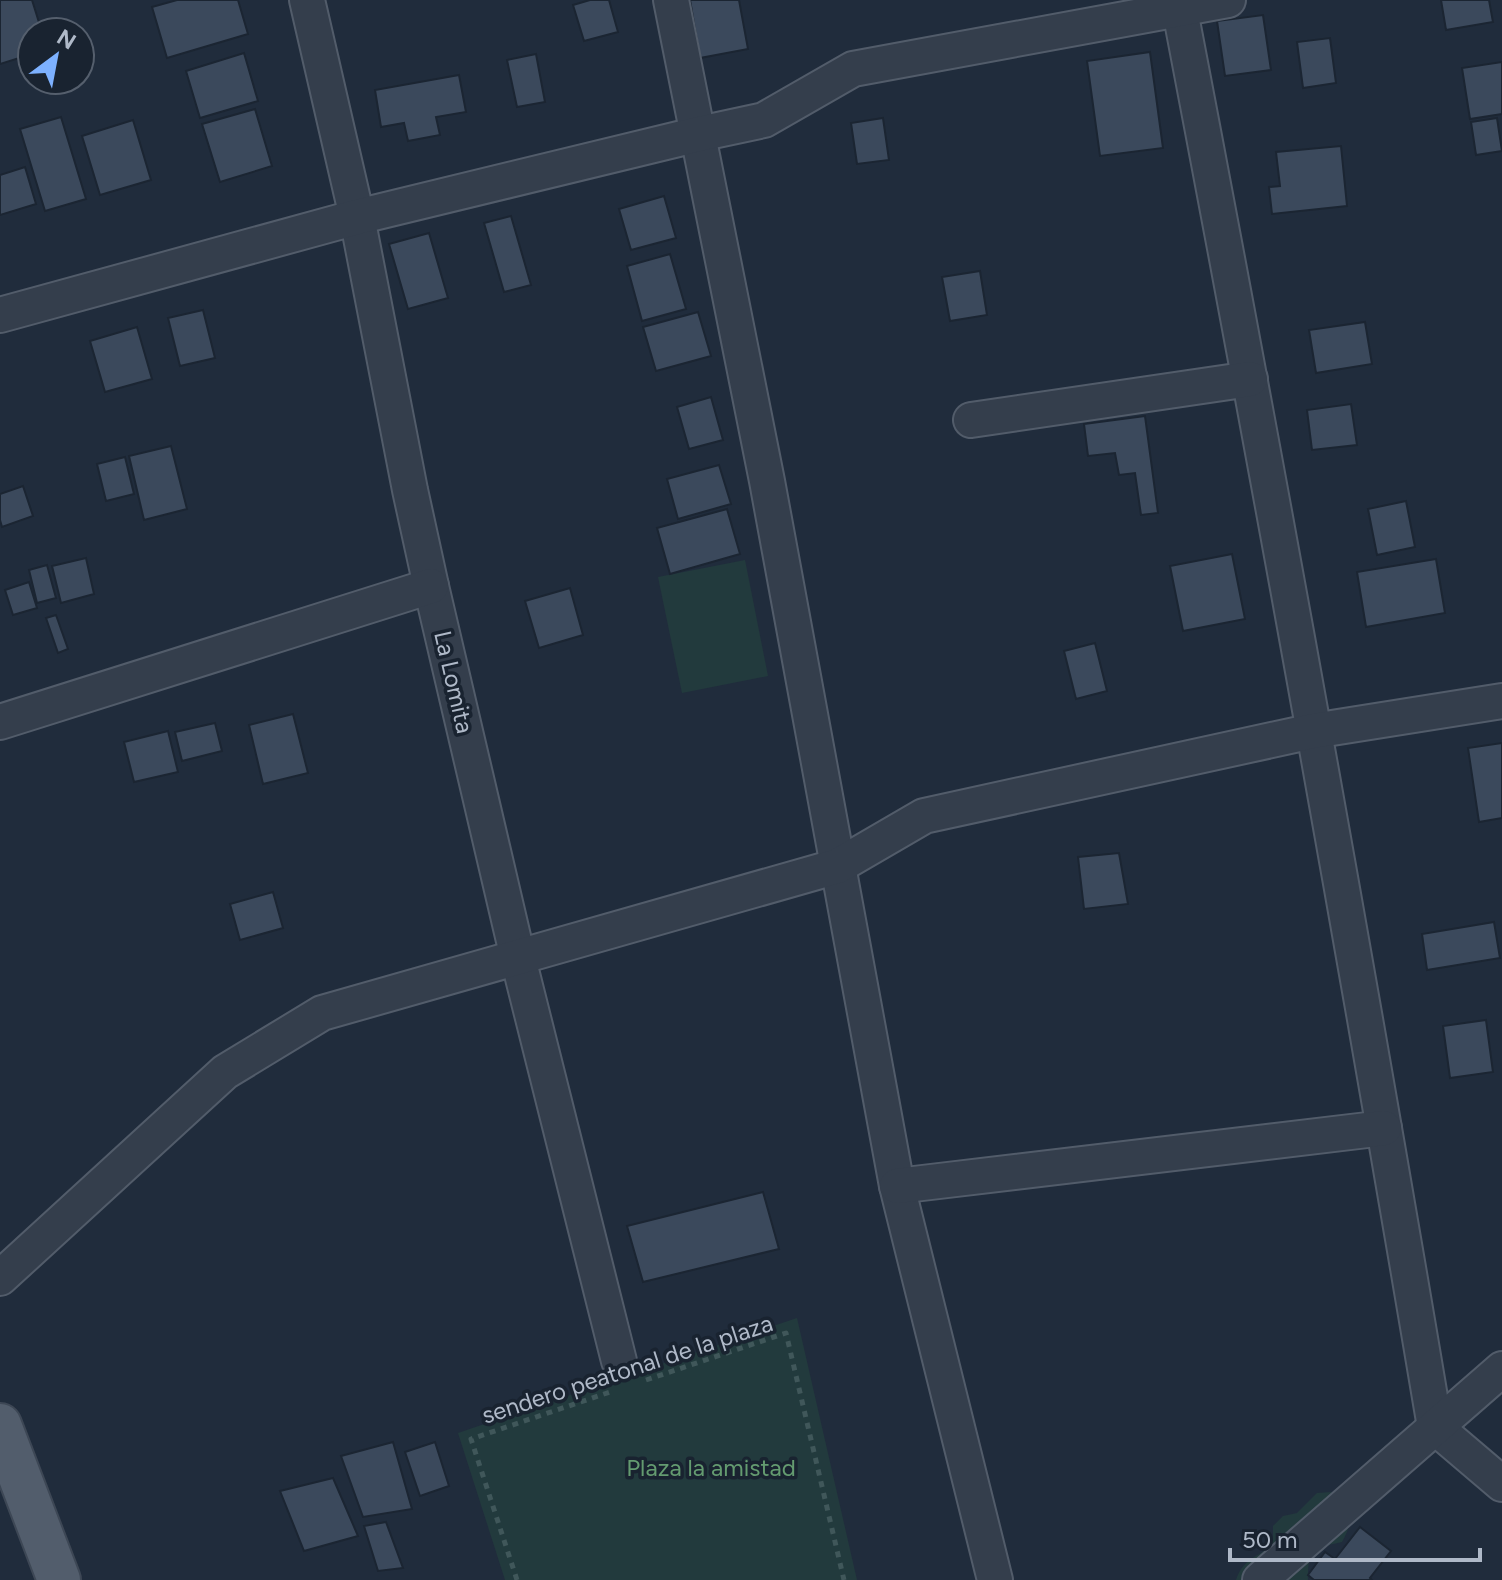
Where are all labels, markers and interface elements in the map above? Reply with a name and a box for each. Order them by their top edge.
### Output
north arrow [16,16,96,96]
text: N [52,24,81,55]
street label: La Lomita [428,628,480,736]
street label: sendero peatonal de la plaza [478,1308,776,1430]
park label: Plaza la amistad [626,1453,796,1482]
scale bar [1230,1512,1480,1562]
text: 50 m [1242,1525,1298,1554]

